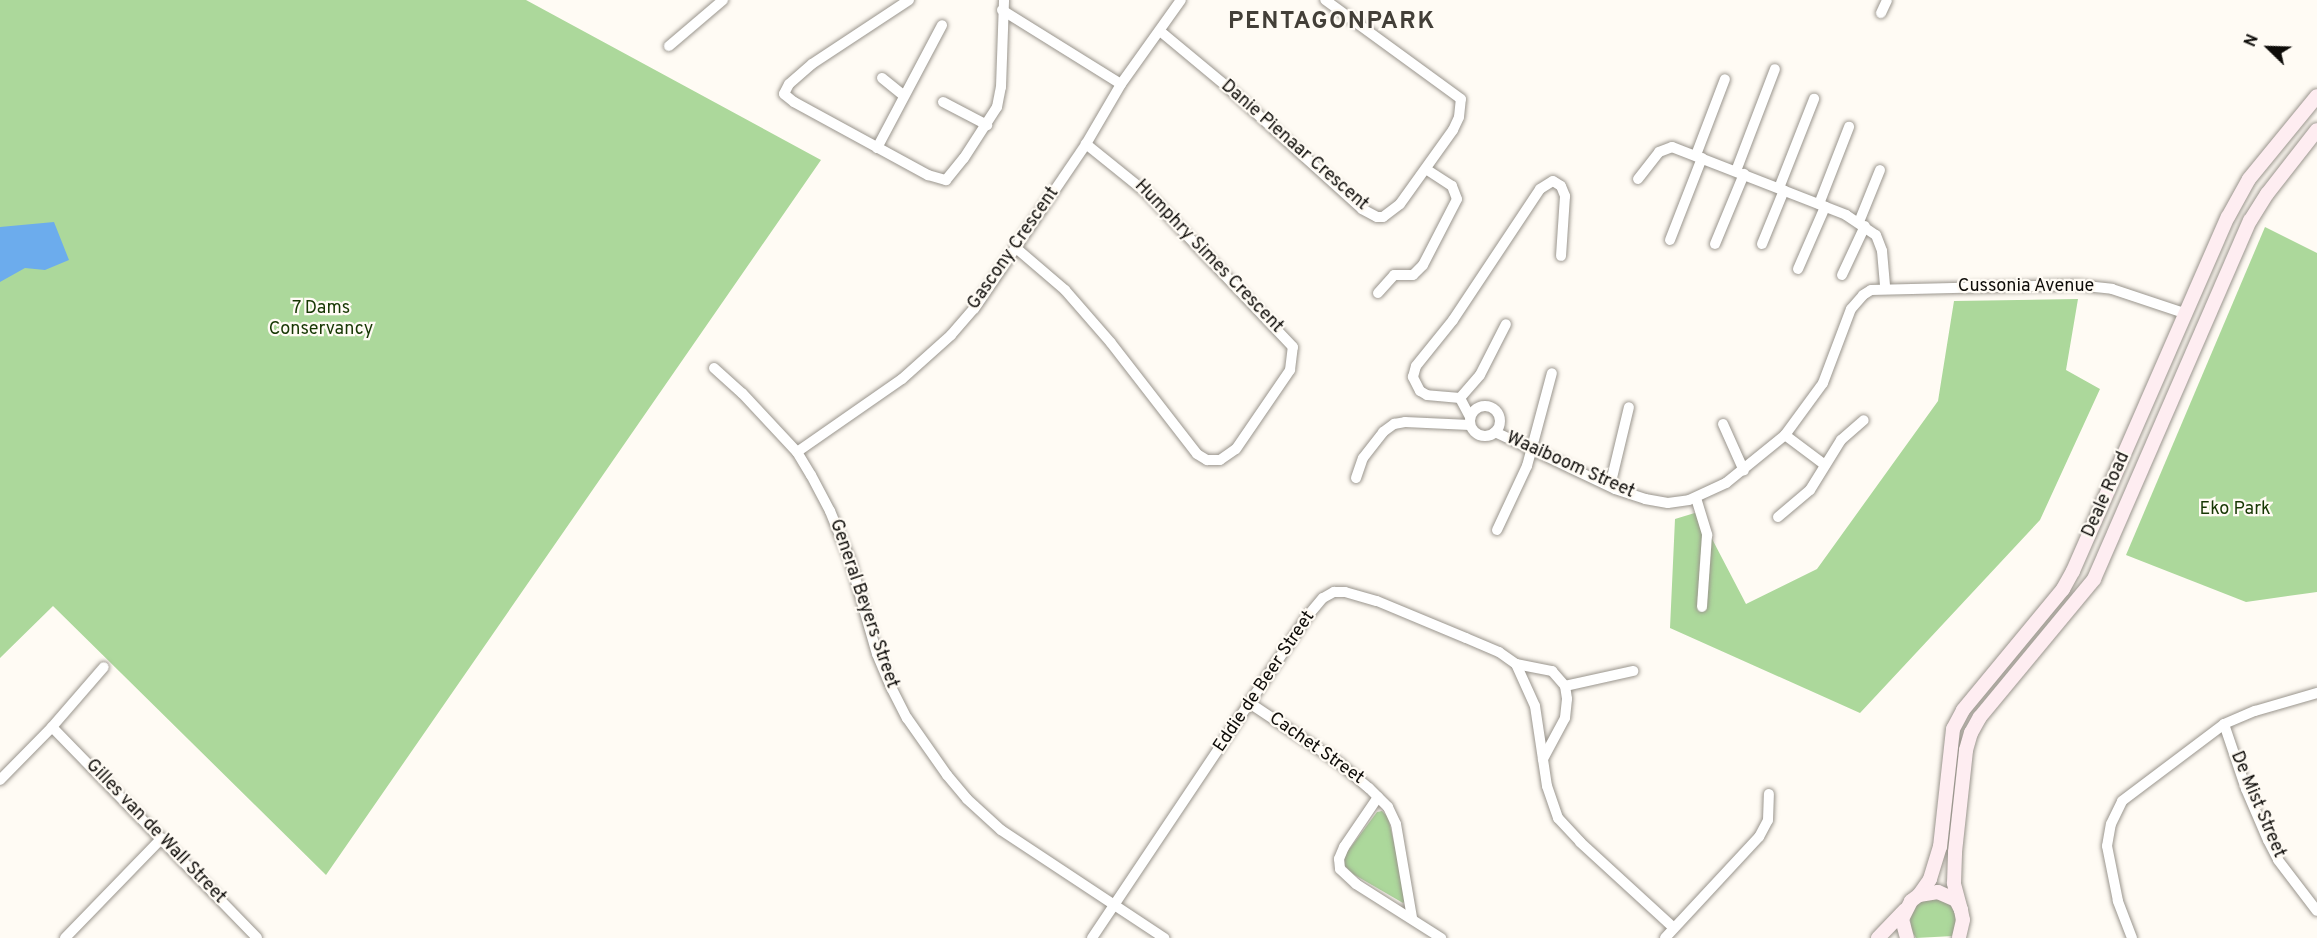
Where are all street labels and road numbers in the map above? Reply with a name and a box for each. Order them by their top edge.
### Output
street label: Danie Pienaar Crescent [1216,76,1372,216]
street label: Humphry Simes Crescent [1129,176,1287,338]
street label: Gascony Crescent [964,184,1064,314]
street label: Cussonia Avenue [1957,276,2095,298]
street label: Waaiboom Street [1503,428,1637,504]
street label: Deale Road [2079,449,2135,541]
street label: General Beyers Street [824,517,902,691]
street label: Eddie de Beer Street [1210,607,1320,757]
street label: Cachet Street [1264,708,1368,790]
street label: De Mist Street [2225,748,2289,862]
street label: Gilles van de Wall Street [80,755,230,909]

